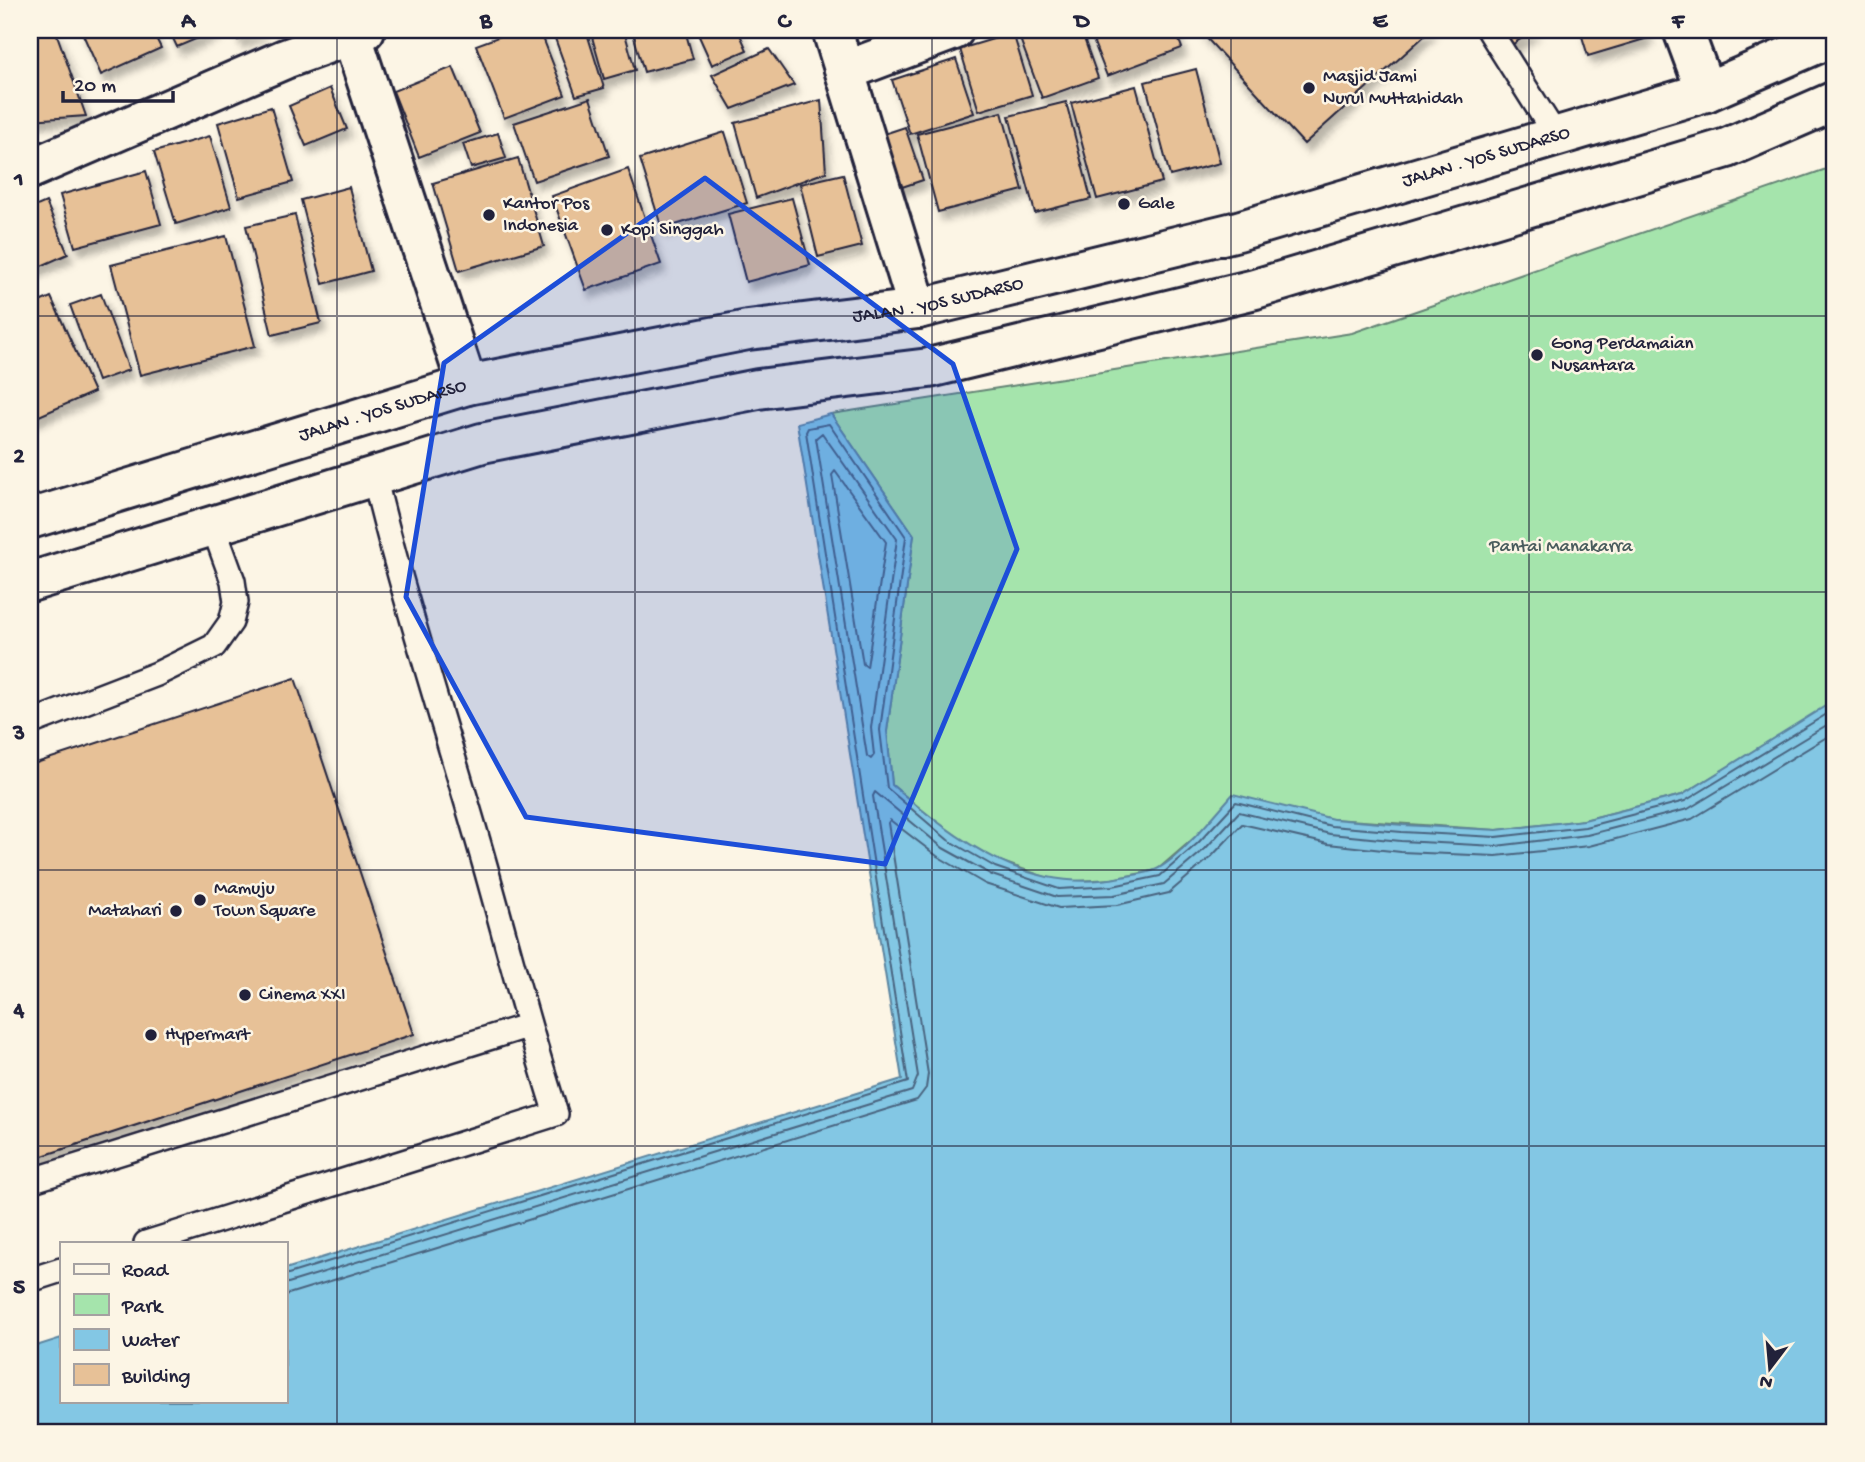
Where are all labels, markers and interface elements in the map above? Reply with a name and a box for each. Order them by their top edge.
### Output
text: A [180,9,196,36]
text: B [479,9,493,36]
text: C [778,9,793,36]
text: D [1073,9,1091,36]
text: E [1373,9,1389,36]
text: F [1671,9,1686,36]
scale bar [63,60,173,104]
place label: Masjid Jami Nurul Muttahidah [1323,66,1463,111]
text: 20 m [74,75,116,100]
marker: Masjid Jami Nurul Muttahidah [1301,80,1317,96]
street label: JALAN . YOS SUDARSO [1399,121,1573,193]
text: 1 [13,167,24,194]
place label: Kantor Pos Indonesia [503,193,590,238]
place label: Gale [1138,193,1175,216]
marker: Gale [1116,196,1132,212]
marker: Kantor Pos Indonesia [481,207,497,223]
place label: Kopi Singgah [621,219,724,242]
marker: Kopi Singgah [599,222,615,238]
street label: JALAN . YOS SUDARSO [851,272,1027,328]
place label: Gong Perdamaian Nusantara [1551,333,1694,378]
marker: Gong Perdamaian Nusantara [1529,347,1545,363]
street label: JALAN . YOS SUDARSO [296,374,470,447]
text: 2 [13,444,25,471]
park label: Pantai Manakarra [1488,536,1634,559]
text: 3 [12,721,25,748]
place label: Mamuju Town Square [213,878,316,923]
marker: Mamuju Town Square [192,892,208,908]
place label: Matahari [88,900,162,923]
marker: Matahari [168,903,184,919]
place label: Cinema XXI [259,984,345,1007]
marker: Cinema XXI [237,987,253,1003]
text: 4 [13,998,25,1025]
place label: Hypermart [165,1024,252,1047]
marker: Hypermart [143,1027,159,1043]
legend [60,1242,287,1402]
text: Road [122,1260,170,1285]
text: 5 [13,1275,25,1302]
text: Park [121,1296,165,1321]
text: Water [122,1330,180,1355]
north arrow [1736,1332,1806,1402]
text: Building [121,1366,191,1391]
text: N [1757,1368,1775,1394]

